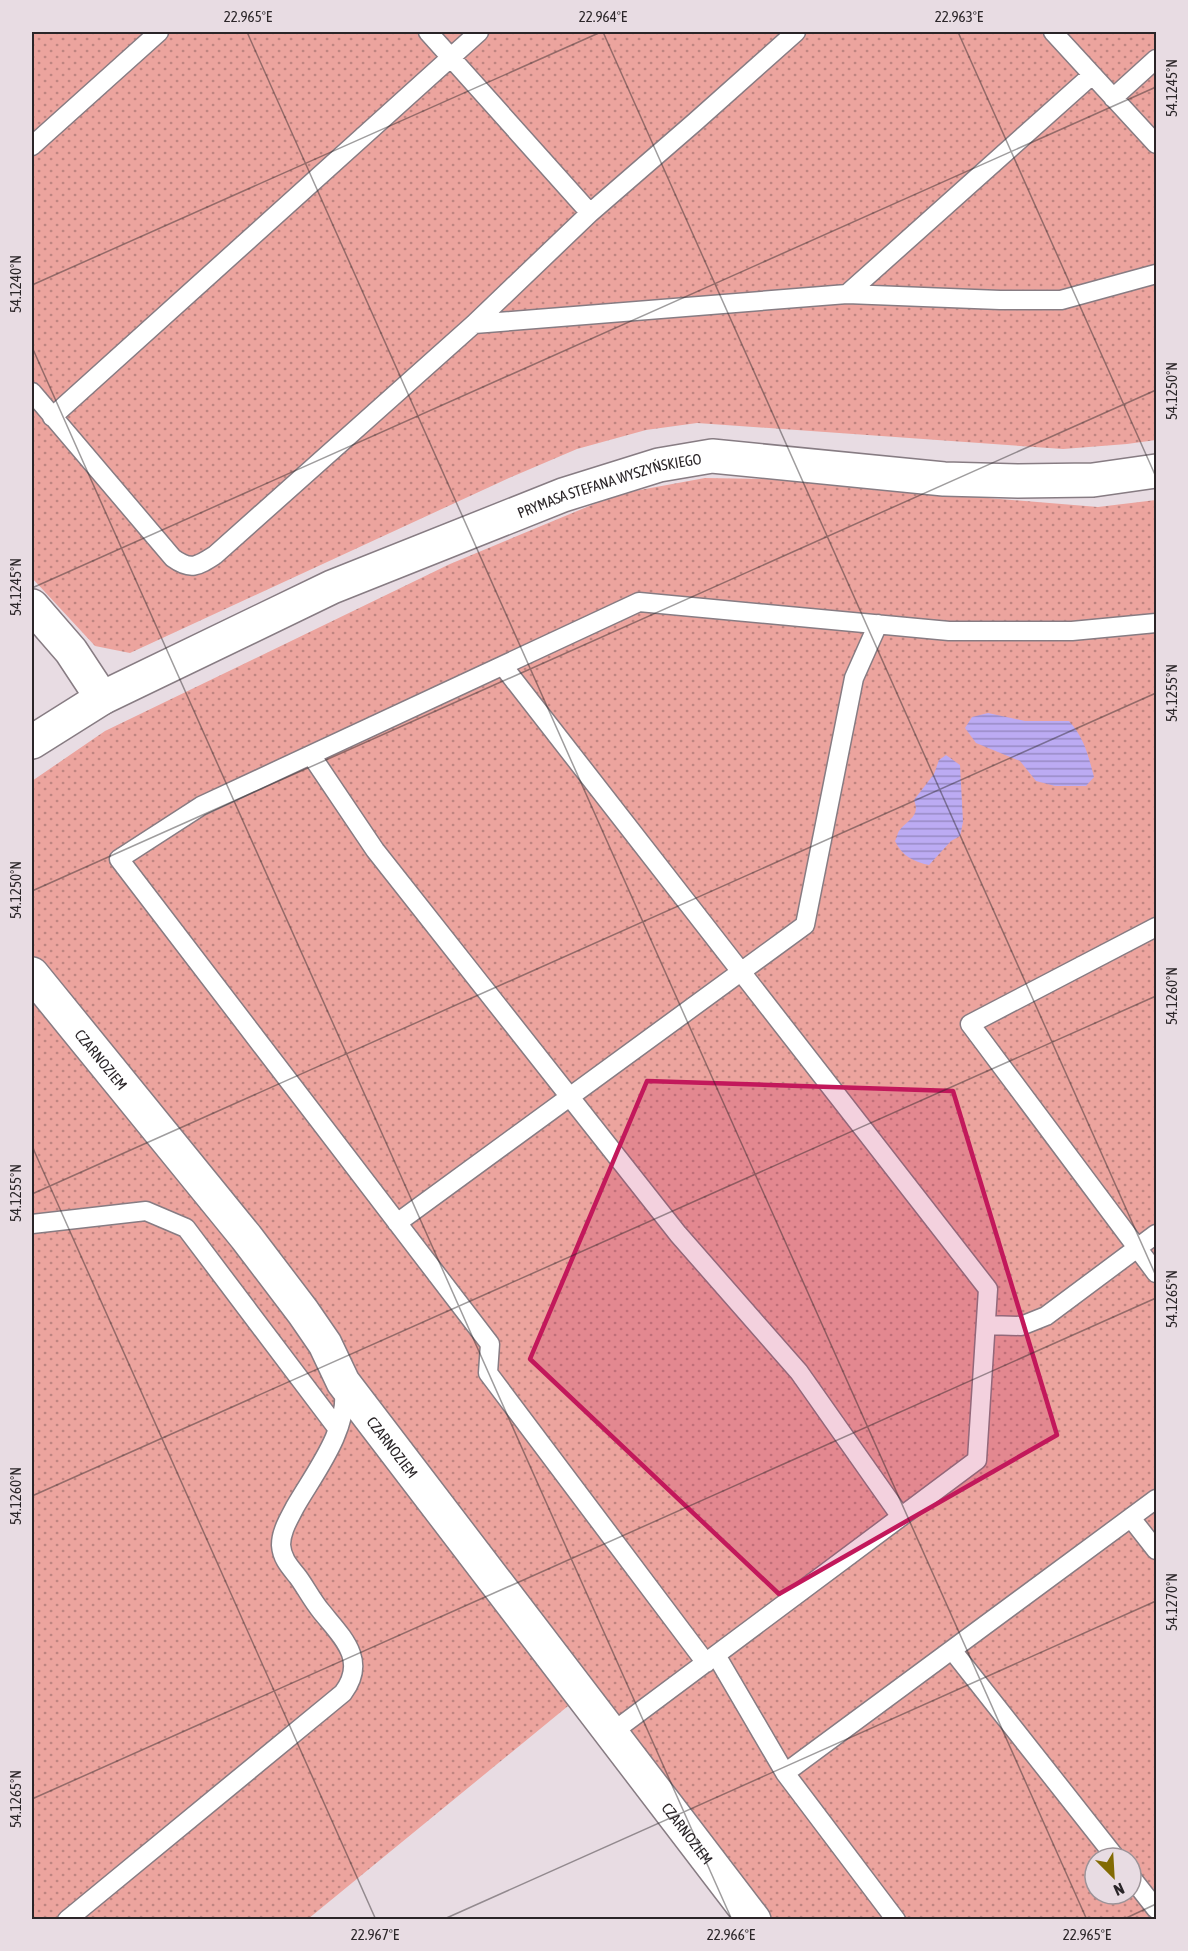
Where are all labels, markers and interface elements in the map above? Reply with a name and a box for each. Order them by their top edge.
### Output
text: 22.965°E [224,8,273,25]
text: 22.964°E [579,8,628,25]
text: 22.963°E [935,8,984,25]
text: 54.1245°N [1163,59,1180,117]
text: 54.1240°N [7,255,24,313]
text: 54.1250°N [1163,362,1180,420]
street label: PRYMASA STEFANA WYSZYŃSKIEGO [515,449,703,521]
text: 54.1245°N [7,558,24,616]
text: 54.1255°N [1163,664,1180,722]
text: 54.1250°N [7,861,24,919]
text: 54.1260°N [1163,967,1180,1025]
street label: CZARNOZIEM [72,1026,131,1093]
text: 54.1255°N [7,1164,24,1222]
text: 54.1265°N [1163,1270,1180,1328]
street label: CZARNOZIEM [364,1413,422,1481]
text: 54.1260°N [7,1467,24,1525]
text: 54.1270°N [1163,1573,1180,1631]
text: 54.1265°N [7,1770,24,1828]
street label: CZARNOZIEM [659,1799,717,1867]
north arrow [1083,1846,1143,1906]
text: N [1111,1880,1127,1900]
text: 22.967°E [351,1926,400,1943]
text: 22.966°E [707,1926,756,1943]
text: 22.965°E [1063,1926,1112,1943]

